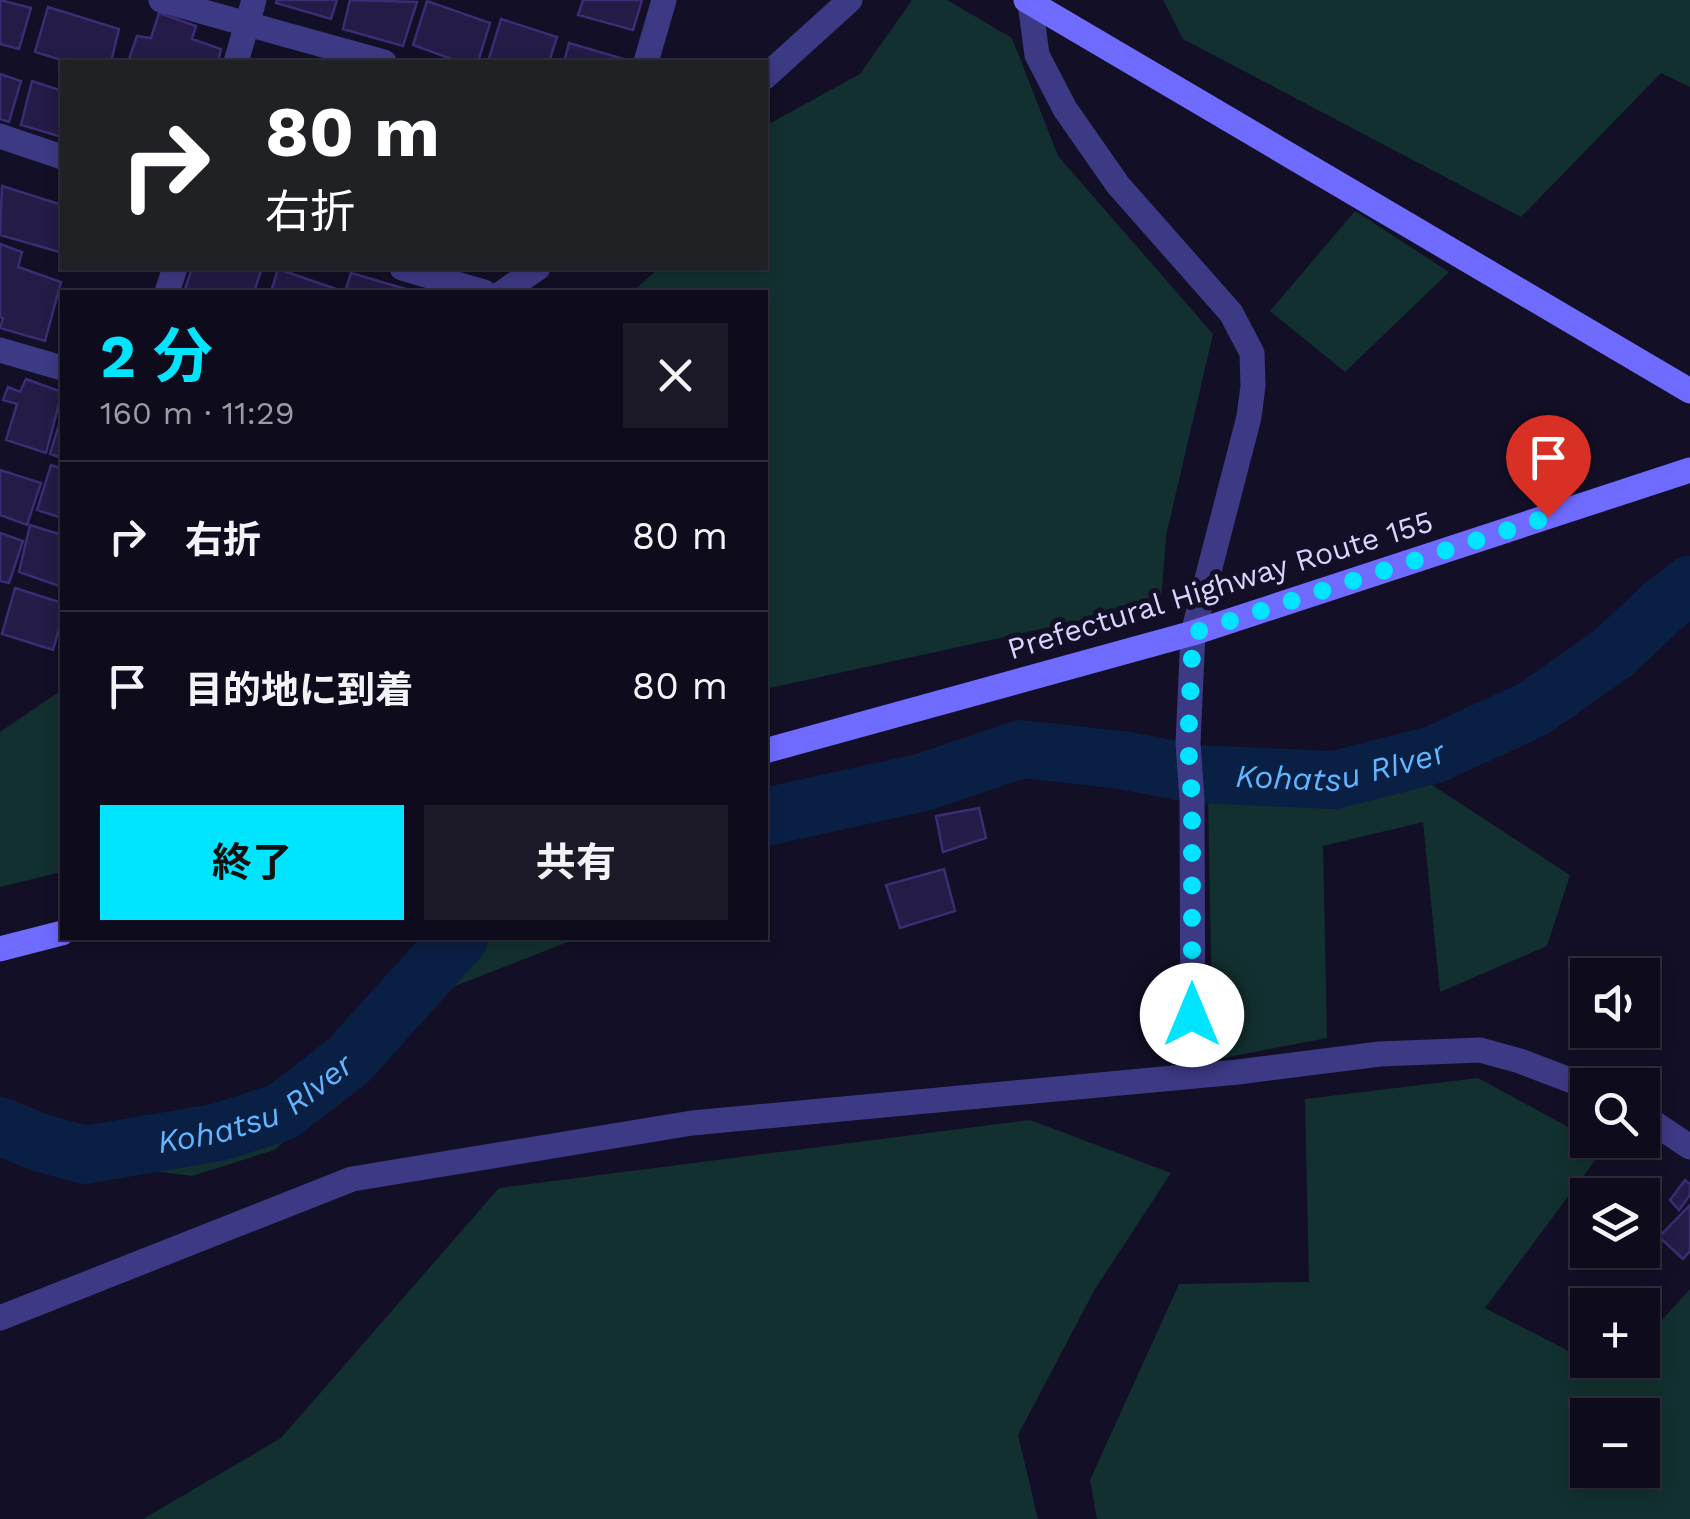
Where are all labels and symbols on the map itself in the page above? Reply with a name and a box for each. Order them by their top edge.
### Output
pin [1506,415,1591,518]
street label: Prefectural Highway Route 155 [1003,503,1437,667]
water label: Kohatsu RIver [1235,732,1453,799]
position arrow [1140,963,1244,1067]
water label: Kohatsu RIver [154,1045,362,1161]

